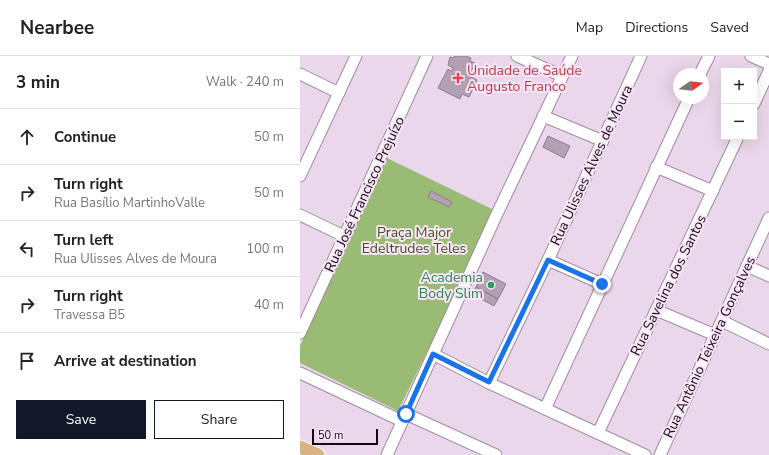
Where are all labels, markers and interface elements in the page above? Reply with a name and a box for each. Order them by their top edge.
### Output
text: Nearbee [20,15,94,41]
text: Map [576,18,603,37]
text: Directions [625,18,688,37]
text: Saved [710,18,749,37]
place label: Unidade de Saúde Augusto Franco [467,61,582,96]
north arrow [673,68,709,104]
map controls [721,68,757,140]
button: + [721,68,757,104]
text: 3 min [16,71,60,94]
marker: Unidade de Saúde Augusto Franco [452,72,464,84]
text: Walk · 240 m [206,73,284,91]
street label: Rua Ulisses Alves de Moura [546,82,637,249]
button: − [721,104,757,140]
street label: Rua José Francisco Prejuízo [320,113,409,275]
icon: ahead [16,126,38,148]
text: Continue [54,127,116,147]
text: 50 m [254,128,284,146]
text: Turn right [54,174,123,194]
icon: right [16,182,38,204]
text: 50 m [254,184,284,202]
text: Rua Basílio MartinhoValle [54,194,205,212]
street label: Rua Savelina dos Santos [626,211,711,359]
park label: Praça Major Edeltrudes Teles [362,223,467,258]
text: Turn left [54,230,113,250]
icon: left [16,238,38,260]
text: 100 m [246,240,284,258]
text: Rua Ulisses Alves de Moura [54,250,217,268]
street label: Rua Antônio Teixeira Gonçalves [659,253,760,441]
place label: Academia Body Slim [419,268,483,303]
route end [593,275,611,293]
marker: Academia Body Slim [486,280,496,290]
text: Turn right [54,286,123,306]
icon: right [16,294,38,316]
text: 40 m [254,296,284,314]
text: Travessa B5 [54,306,125,324]
icon: arrive [16,350,38,372]
text: Arrive at destination [54,351,197,371]
button: Save [16,400,146,439]
button: Share [154,400,284,439]
route start [397,405,415,423]
scale bar [312,427,378,446]
text: 50 m [318,428,343,443]

